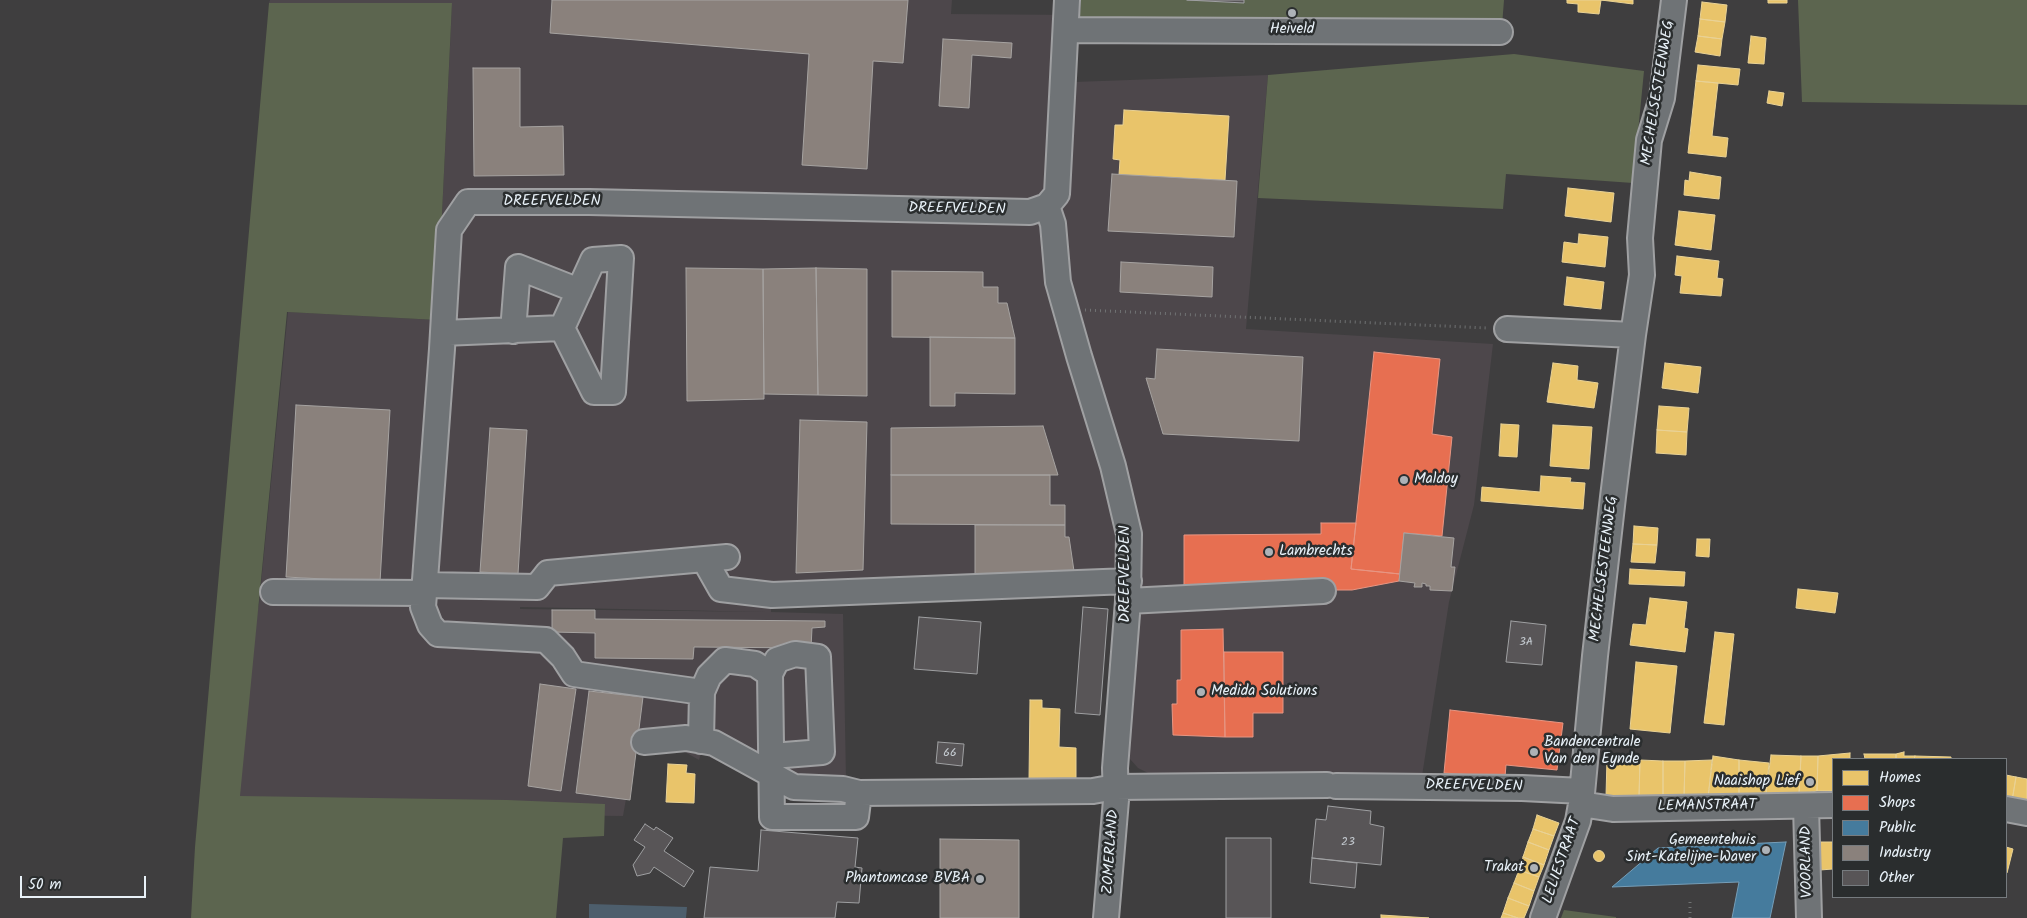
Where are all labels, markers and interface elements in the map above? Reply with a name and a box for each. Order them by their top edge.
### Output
marker: Heiveld [1286,7,1298,19]
street label: MECHELSESTEENWEG [1639,19,1679,167]
place label: Heiveld [1270,21,1314,39]
street label: DREEFVELDEN [503,193,601,211]
street label: DREEFVELDEN [908,200,1006,220]
place label: Maldoy [1414,471,1458,489]
marker: Maldoy [1398,474,1410,486]
street label: MECHELSESTEENWEG [1587,495,1623,643]
street label: DREEFVELDEN [1117,525,1135,623]
place label: Lambrechts [1279,543,1353,561]
marker: Lambrechts [1263,546,1275,558]
house number: 3A [1519,636,1533,650]
place label: Medida Solutions [1211,683,1317,701]
marker: Medida Solutions [1195,686,1207,698]
place label: Bandencentrale Van den Eynde [1544,734,1640,769]
marker: Bandencentrale Van den Eynde [1528,746,1540,758]
house number: 66 [943,747,957,761]
legend [1832,758,2007,898]
text: Homes [1879,766,1921,790]
place label: Naaishop Lief [1714,773,1800,791]
marker: Naaishop Lief [1804,776,1816,788]
street label: DREEFVELDEN [1425,777,1523,797]
text: Shops [1879,791,1915,815]
street label: LEMANSTRAAT [1657,797,1757,817]
street label: ZOMERLAND [1100,809,1124,895]
street label: LELIESTRAAT [1540,816,1586,906]
text: Public [1879,816,1916,840]
street label: VOORLAND [1798,826,1818,898]
place label: Gemeentehuis Sint-Katelijne-Waver [1626,832,1756,867]
house number: 23 [1341,836,1355,850]
text: Industry [1879,841,1931,865]
marker: Gemeentehuis Sint-Katelijne-Waver [1760,844,1772,856]
place label: Trakat [1484,859,1524,877]
marker: Trakat [1528,862,1540,874]
scale bar [22,866,149,898]
text: Other [1879,866,1914,890]
place label: Phantomcase BVBA [845,870,970,888]
text: 50 m [28,873,62,897]
marker: Phantomcase BVBA [974,873,986,885]

